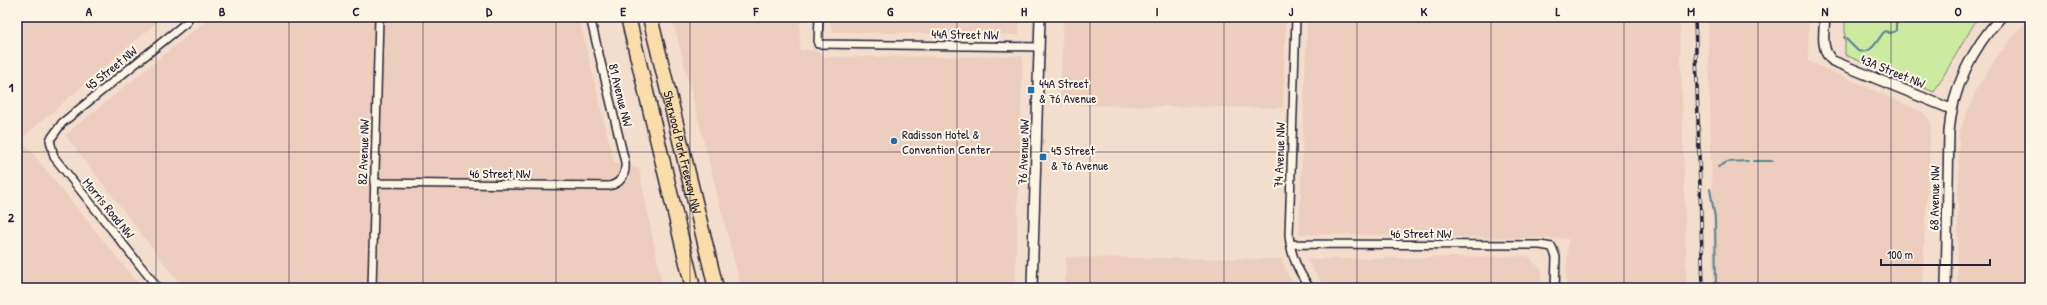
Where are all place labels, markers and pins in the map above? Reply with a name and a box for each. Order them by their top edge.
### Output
place label: 44A Street & 76 Avenue [1039,74,1096,107]
marker: 44A Street & 76 Avenue [1026,85,1036,95]
place label: Radisson Hotel & Convention Center [902,125,991,158]
marker: Radisson Hotel & Convention Center [889,136,899,146]
place label: 45 Street & 76 Avenue [1051,141,1108,174]
marker: 45 Street & 76 Avenue [1038,152,1048,162]

